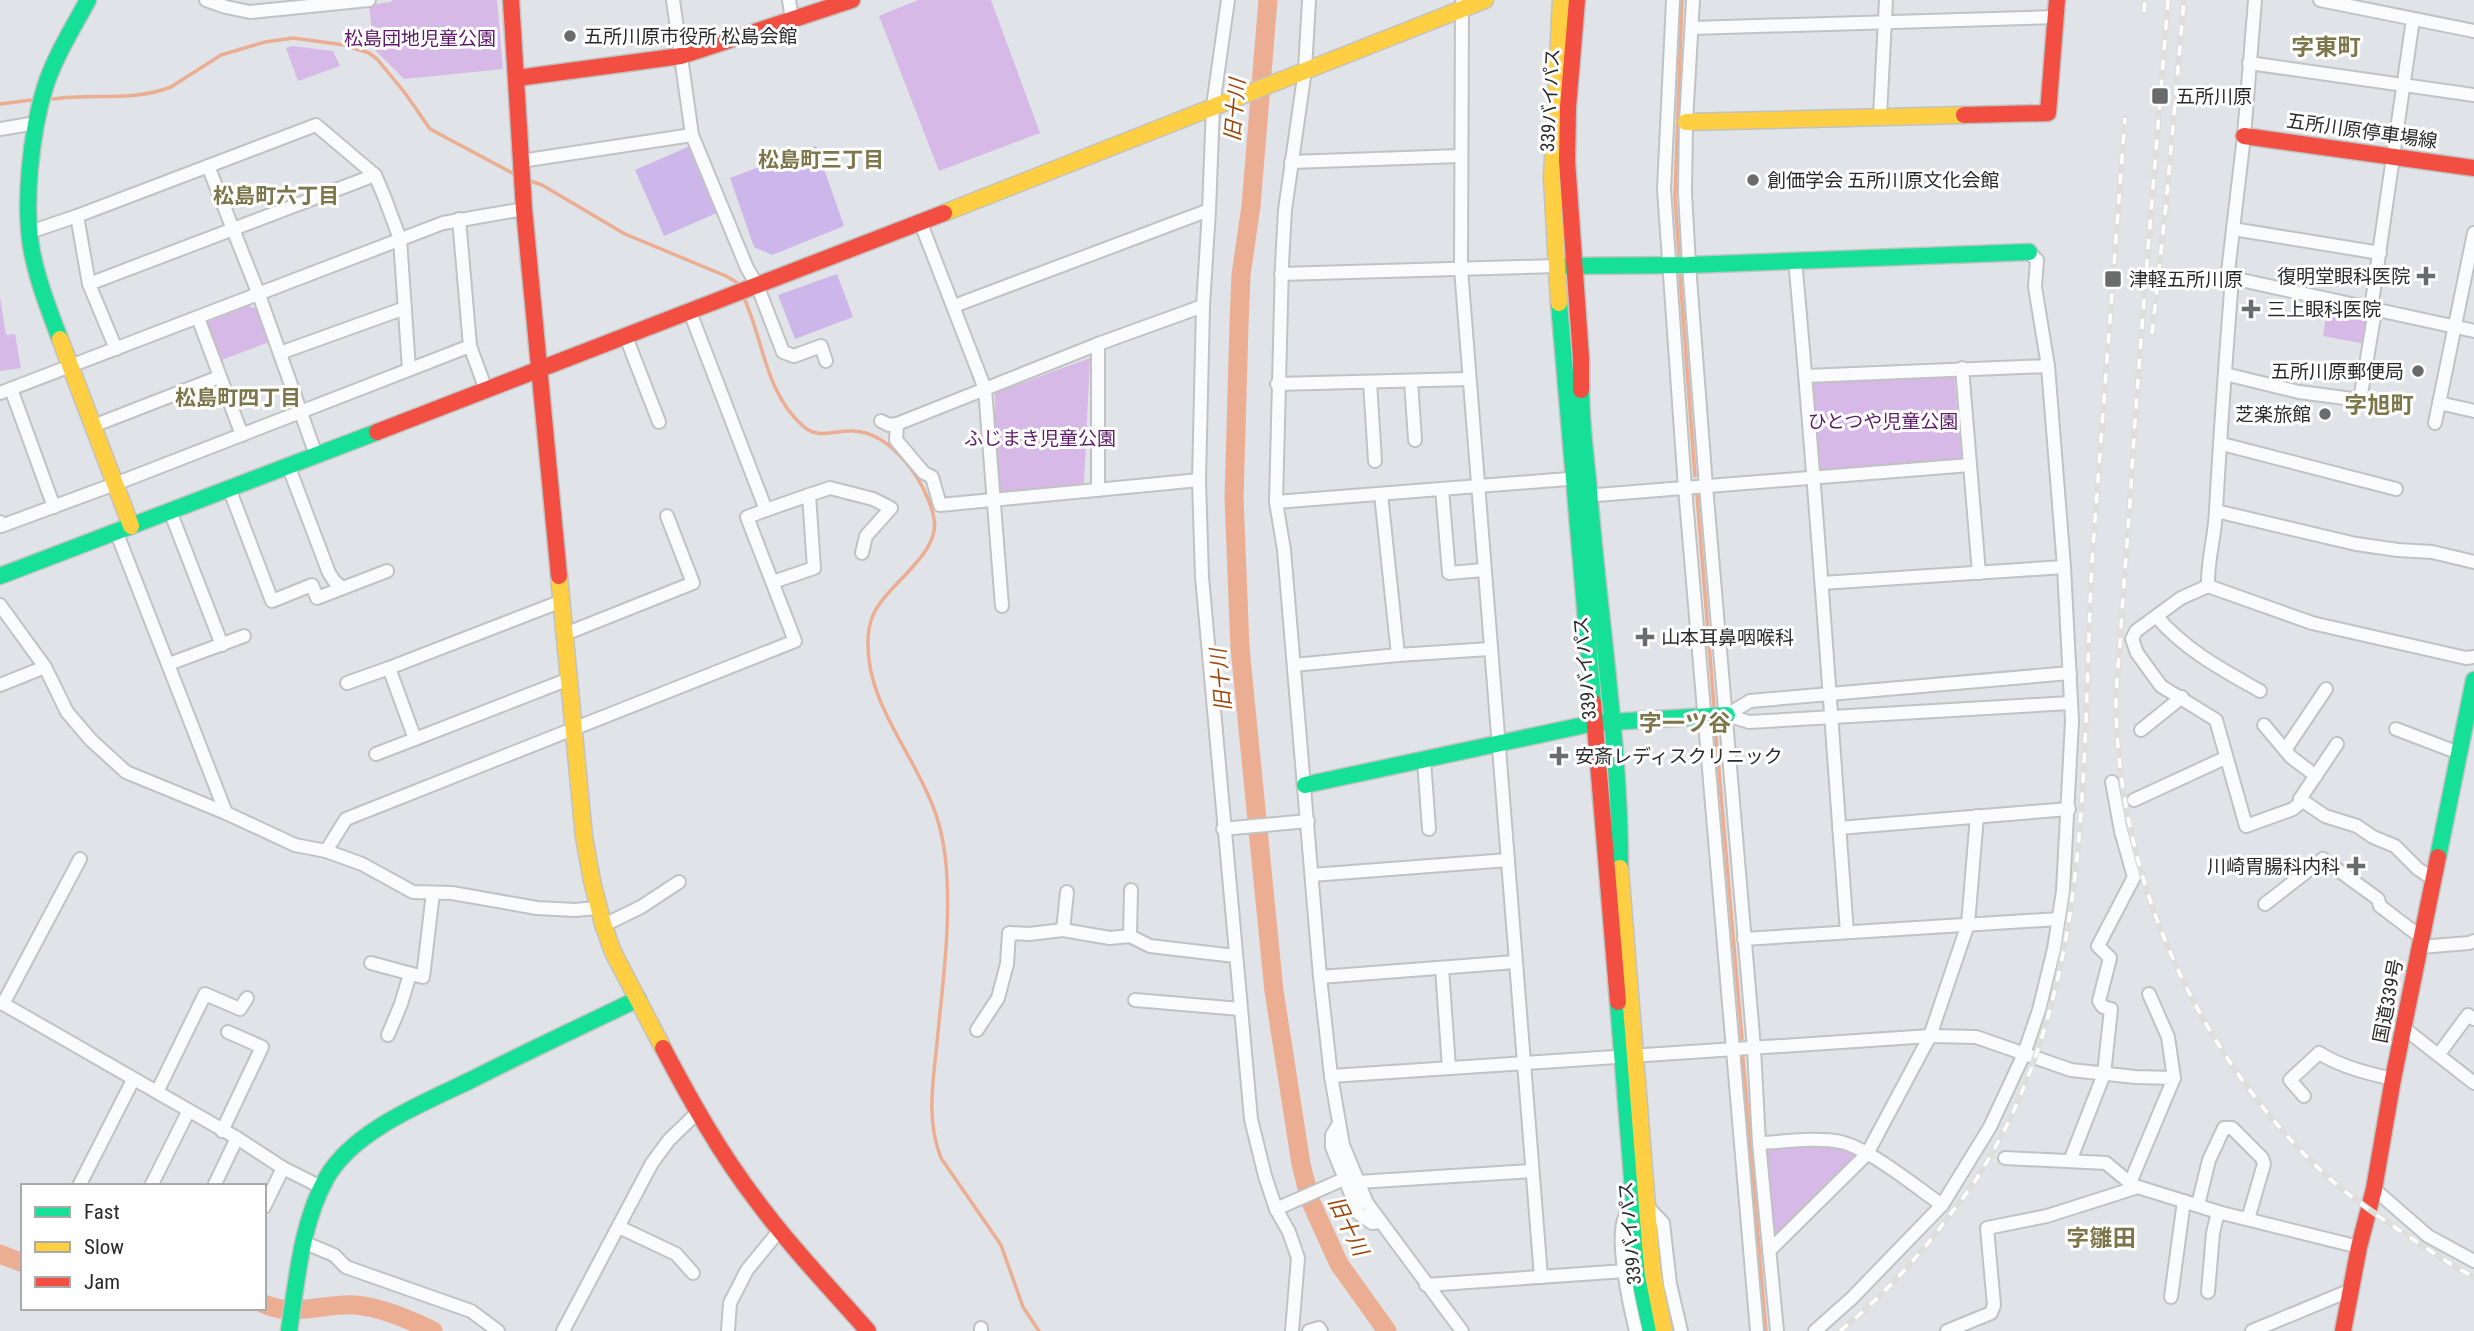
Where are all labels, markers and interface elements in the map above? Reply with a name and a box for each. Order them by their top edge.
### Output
place label: 五所川原市役所 松島会館 [584,25,797,48]
park label: 松島団地児童公園 [344,27,496,50]
marker: 五所川原市役所 松島会館 [562,28,578,44]
district label: 字東町 [2292,34,2361,61]
street label: 339バイパス [1536,48,1564,152]
water label: 旧十川 [1220,76,1250,142]
place label: 五所川原 [2176,85,2252,108]
marker: 五所川原 [2150,86,2170,106]
street label: 五所川原停車場線 [2285,109,2439,153]
district label: 松島町三丁目 [758,148,884,172]
place label: 創価学会 五所川原文化会館 [1767,169,1999,192]
marker: 創価学会 五所川原文化会館 [1745,172,1761,188]
district label: 松島町六丁目 [213,184,339,208]
place label: 復明堂眼科医院 [2277,265,2410,288]
marker: 復明堂眼科医院 [2416,266,2436,286]
place label: 津軽五所川原 [2129,268,2243,291]
marker: 津軽五所川原 [2103,269,2123,289]
place label: 三上眼科医院 [2267,298,2381,321]
marker: 三上眼科医院 [2241,299,2261,319]
place label: 五所川原郵便局 [2271,360,2404,383]
marker: 五所川原郵便局 [2410,363,2426,379]
district label: 松島町四丁目 [175,386,301,410]
district label: 字旭町 [2345,392,2414,419]
place label: 芝楽旅館 [2235,403,2311,426]
marker: 芝楽旅館 [2317,406,2333,422]
park label: ひとつや児童公園 [1808,410,1958,433]
park label: ふじまき児童公園 [964,427,1116,450]
street label: 339バイパス [1569,615,1601,721]
place label: 山本耳鼻咽喉科 [1661,626,1794,649]
marker: 山本耳鼻咽喉科 [1635,627,1655,647]
water label: 旧十川 [1206,646,1236,712]
district label: 字一ツ谷 [1639,710,1731,737]
place label: 安斎レディスクリニック [1575,745,1783,768]
marker: 安斎レディスクリニック [1549,746,1569,766]
place label: 川崎胃腸科内科 [2207,855,2340,878]
marker: 川崎胃腸科内科 [2346,856,2366,876]
street label: 国道339号 [2369,957,2407,1045]
street label: 339バイパス [1614,1180,1646,1286]
legend [21,1184,266,1310]
water label: 旧十川 [1323,1192,1373,1261]
text: Fast [84,1200,120,1224]
district label: 字雛田 [2067,1225,2136,1252]
text: Slow [84,1235,124,1259]
text: Jam [84,1270,120,1294]

